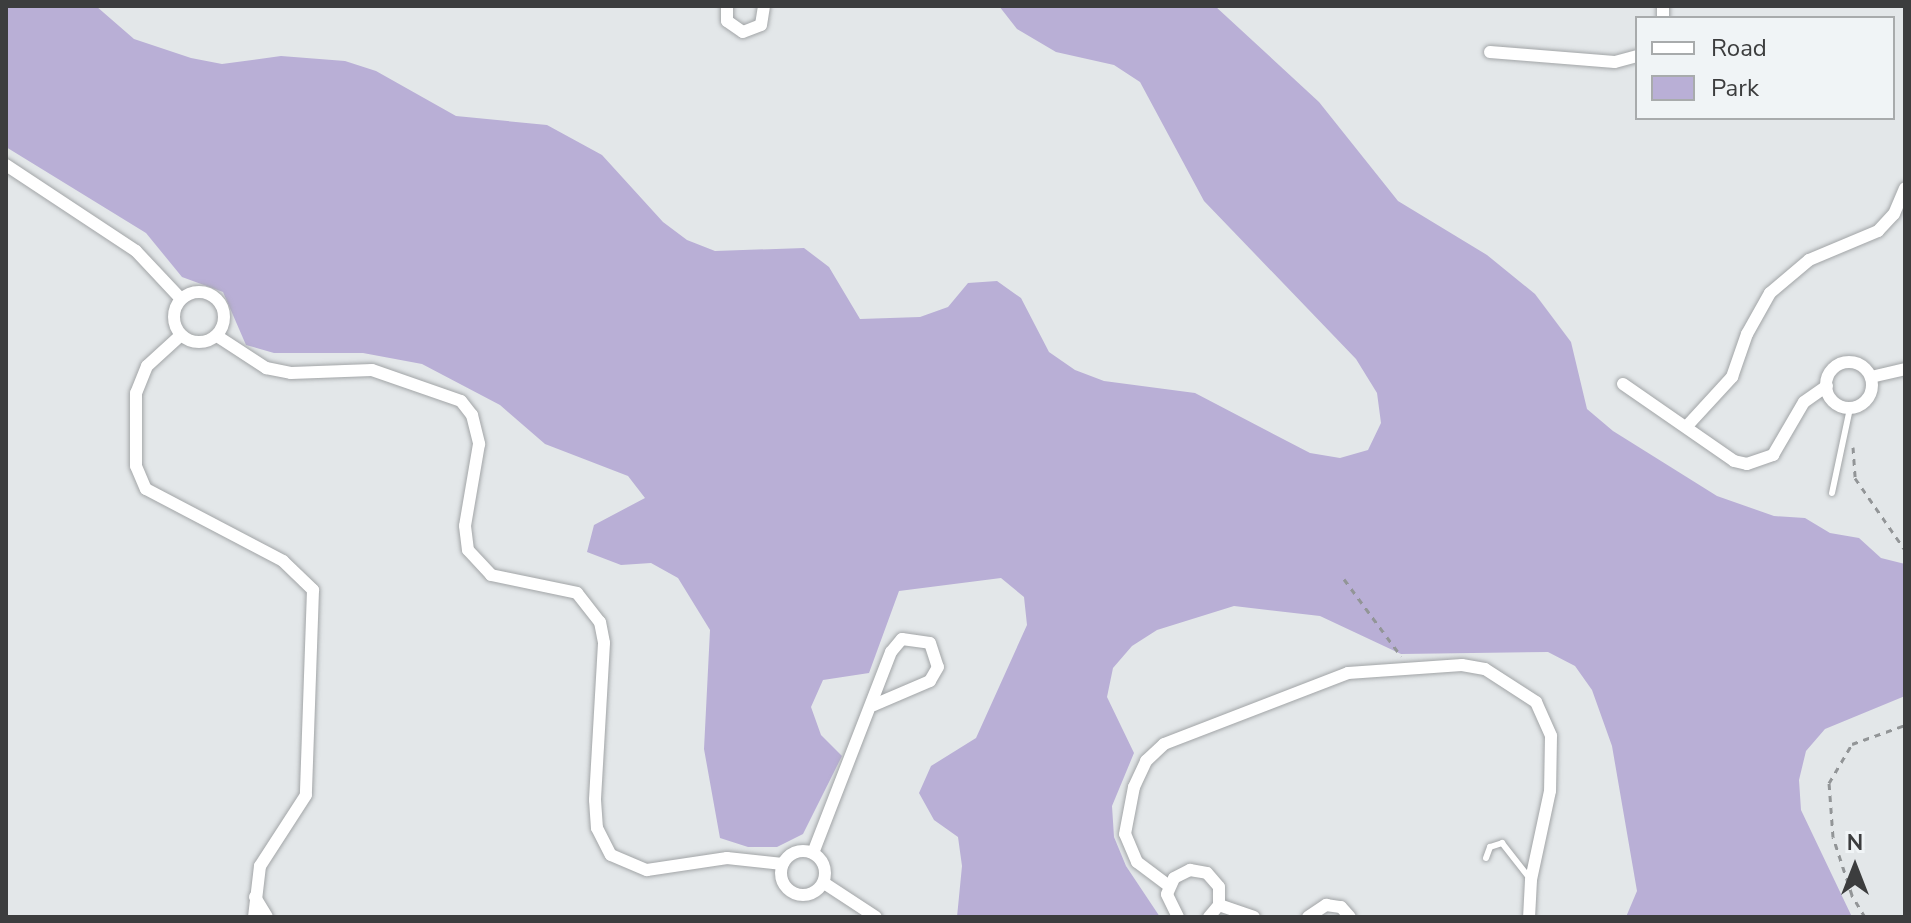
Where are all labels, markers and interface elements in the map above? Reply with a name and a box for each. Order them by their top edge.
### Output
legend [1635,16,1895,120]
text: Road [1711,32,1767,64]
text: Park [1711,72,1759,104]
north arrow [1815,827,1895,907]
text: N [1847,828,1863,858]

